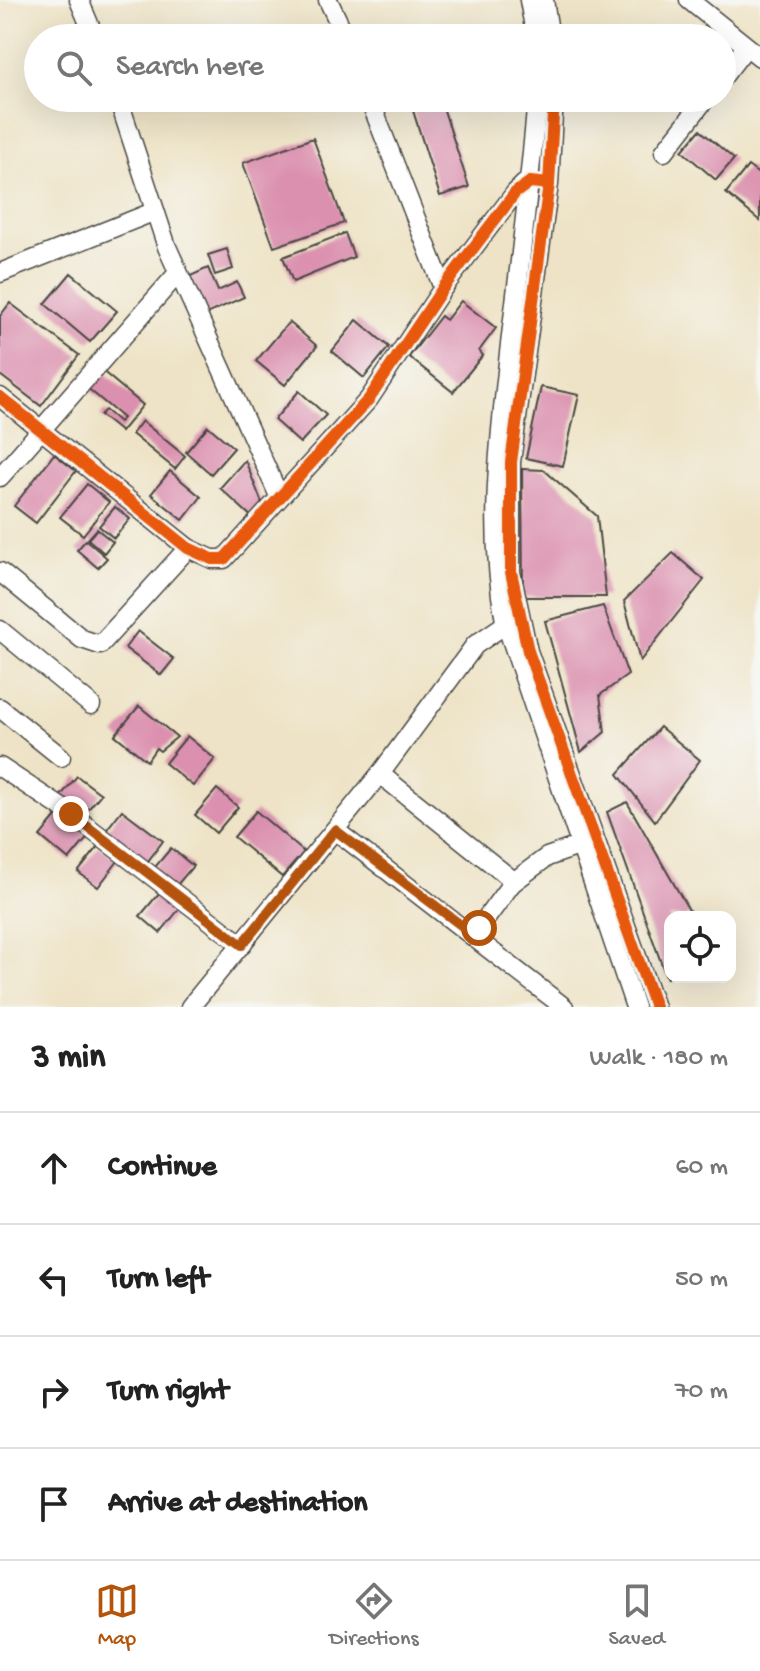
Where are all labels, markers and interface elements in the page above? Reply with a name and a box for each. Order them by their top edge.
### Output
search box [24,24,736,112]
icon: search [52,46,96,90]
text: Search here [116,51,264,86]
route end [53,796,89,832]
route start [461,910,497,946]
map controls [664,911,736,983]
button: locate [664,911,736,983]
text: 3 min [32,1039,105,1079]
text: Walk · 180 m [590,1044,728,1075]
icon: ahead [32,1146,76,1190]
text: Continue [108,1151,217,1186]
text: 60 m [675,1153,728,1184]
icon: left [32,1258,76,1302]
text: Turn left [108,1263,209,1298]
text: 50 m [675,1265,728,1296]
icon: right [32,1370,76,1414]
text: Turn right [108,1375,228,1410]
text: 70 m [675,1377,728,1408]
icon: arrive [32,1482,76,1526]
text: Arrive at destination [108,1487,368,1522]
tab: Map [95,1579,139,1653]
tab: Directions [329,1579,419,1653]
tab: Saved [609,1579,665,1653]

